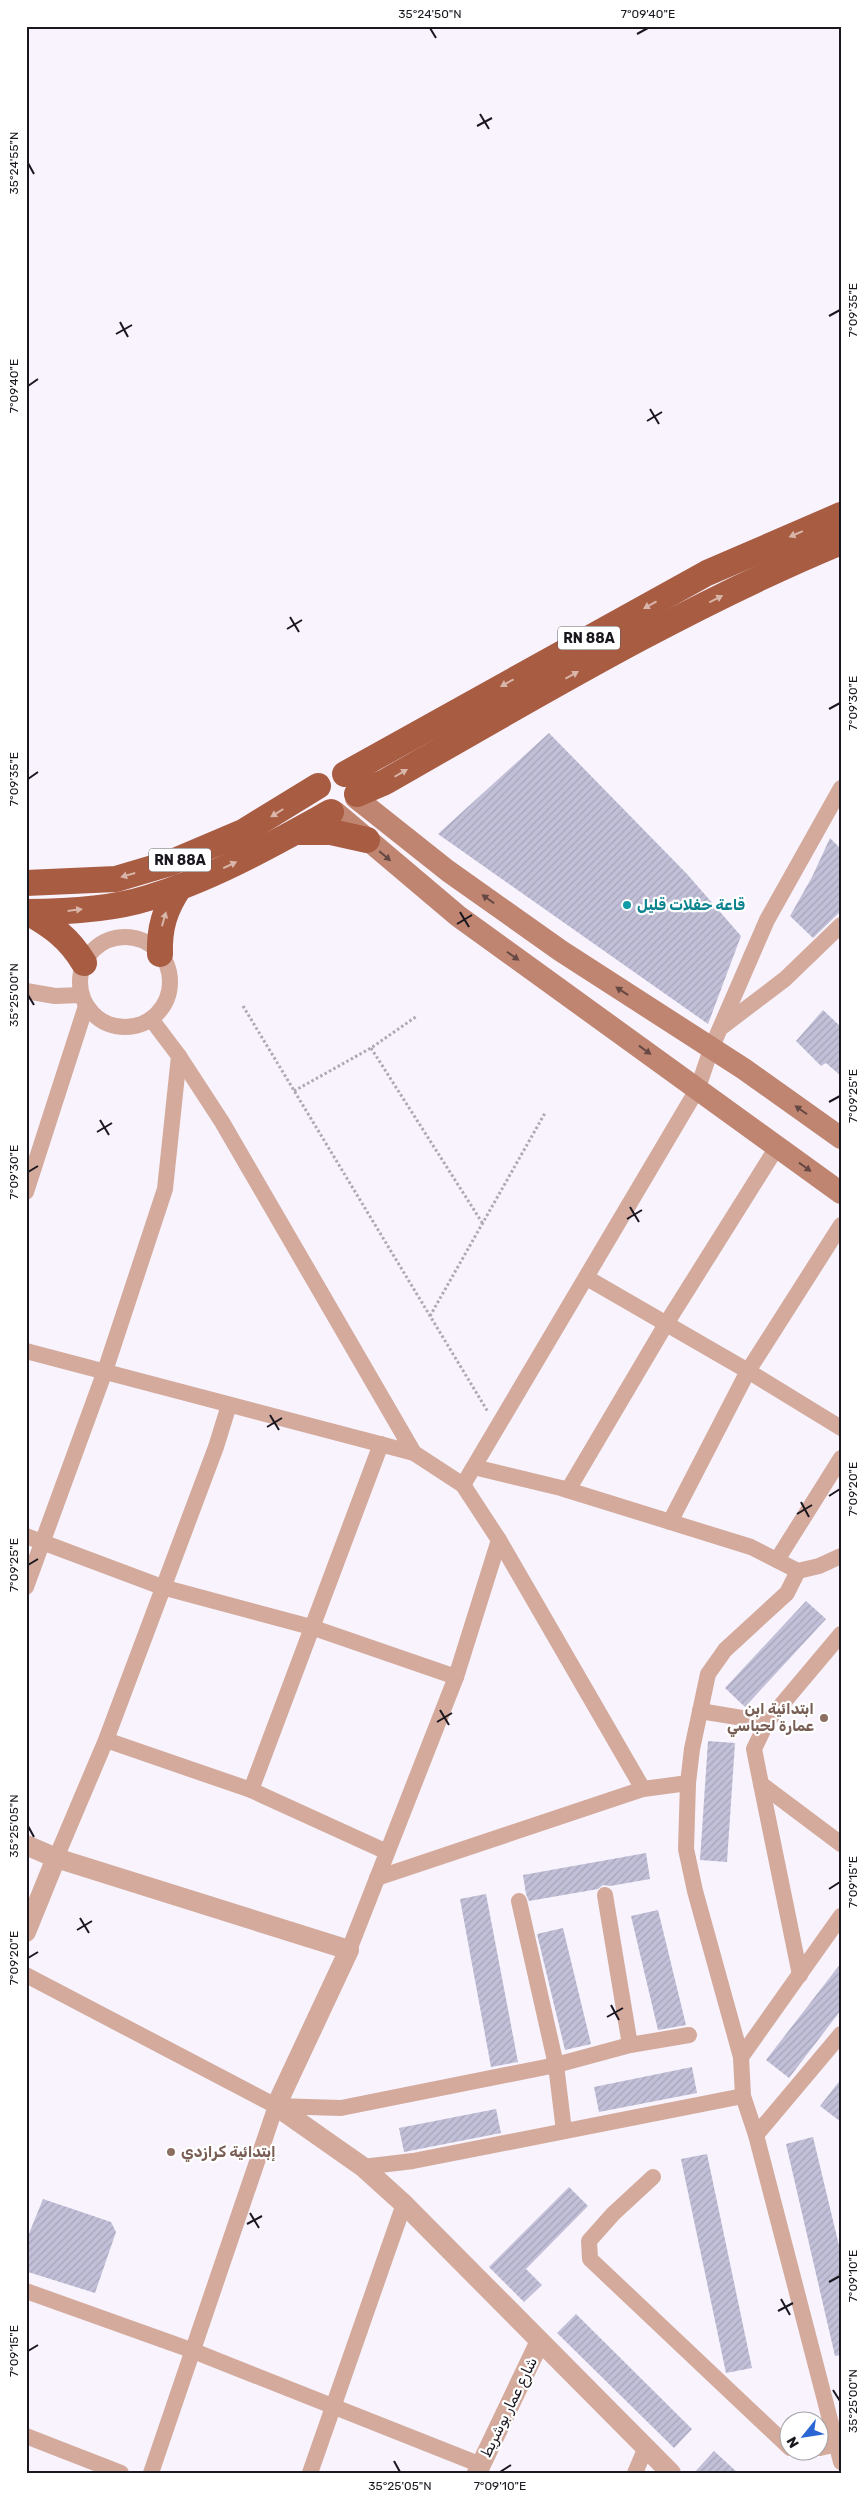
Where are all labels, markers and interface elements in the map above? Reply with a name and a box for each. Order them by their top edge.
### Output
text: 35°24'50"N [398,7,462,21]
text: 7°09'40"E [621,7,675,21]
text: 35°24'55"N [7,132,21,194]
text: 7°09'35"E [846,283,860,337]
text: 7°09'40"E [7,359,21,413]
one-way arrow [789,530,803,538]
one-way arrow [709,595,723,603]
one-way arrow [642,601,657,609]
road number: RN 88A [558,626,620,650]
one-way arrow [565,671,580,679]
text: 7°09'30"E [846,676,860,730]
one-way arrow [501,678,514,687]
text: 7°09'35"E [7,752,21,806]
one-way arrow [394,768,407,777]
one-way arrow [271,808,284,817]
road number: RN 88A [149,848,211,872]
one-way arrow [379,850,392,861]
one-way arrow [223,860,237,868]
one-way arrow [121,872,136,880]
one-way arrow [481,894,495,904]
place label: قاعة حفلات قليل [637,896,745,914]
marker: قاعة حفلات قليل [621,899,633,911]
one-way arrow [67,906,83,914]
one-way arrow [160,912,168,927]
one-way arrow [506,951,520,961]
text: 35°25'00"N [7,963,21,1027]
one-way arrow [615,986,628,996]
one-way arrow [638,1045,652,1055]
text: 7°09'25"E [846,1069,860,1123]
one-way arrow [794,1105,808,1115]
text: 7°09'30"E [7,1145,21,1199]
one-way arrow [798,1162,812,1172]
text: 7°09'20"E [846,1462,860,1516]
text: 7°09'25"E [7,1538,21,1592]
place label: ابتدائية ابن عمارة لحباسي [727,1700,815,1738]
marker: ابتدائية ابن عمارة لحباسي [818,1712,830,1724]
text: 35°25'05"N [7,1794,21,1858]
text: 7°09'15"E [846,1856,860,1908]
text: 7°09'20"E [7,1931,21,1985]
place label: إبتدائية كرازدي [181,2143,276,2163]
marker: إبتدائية كرازدي [165,2146,177,2158]
text: 7°09'10"E [846,2250,860,2302]
text: 7°09'15"E [7,2325,21,2377]
street label: شارع عمار بوشريط [477,2354,543,2461]
text: 35°25'00"N [846,2369,860,2433]
north arrow [780,2412,830,2462]
text: N [783,2434,803,2451]
text: 35°25'05"N [368,2479,432,2493]
text: 7°09'10"E [474,2479,526,2493]

